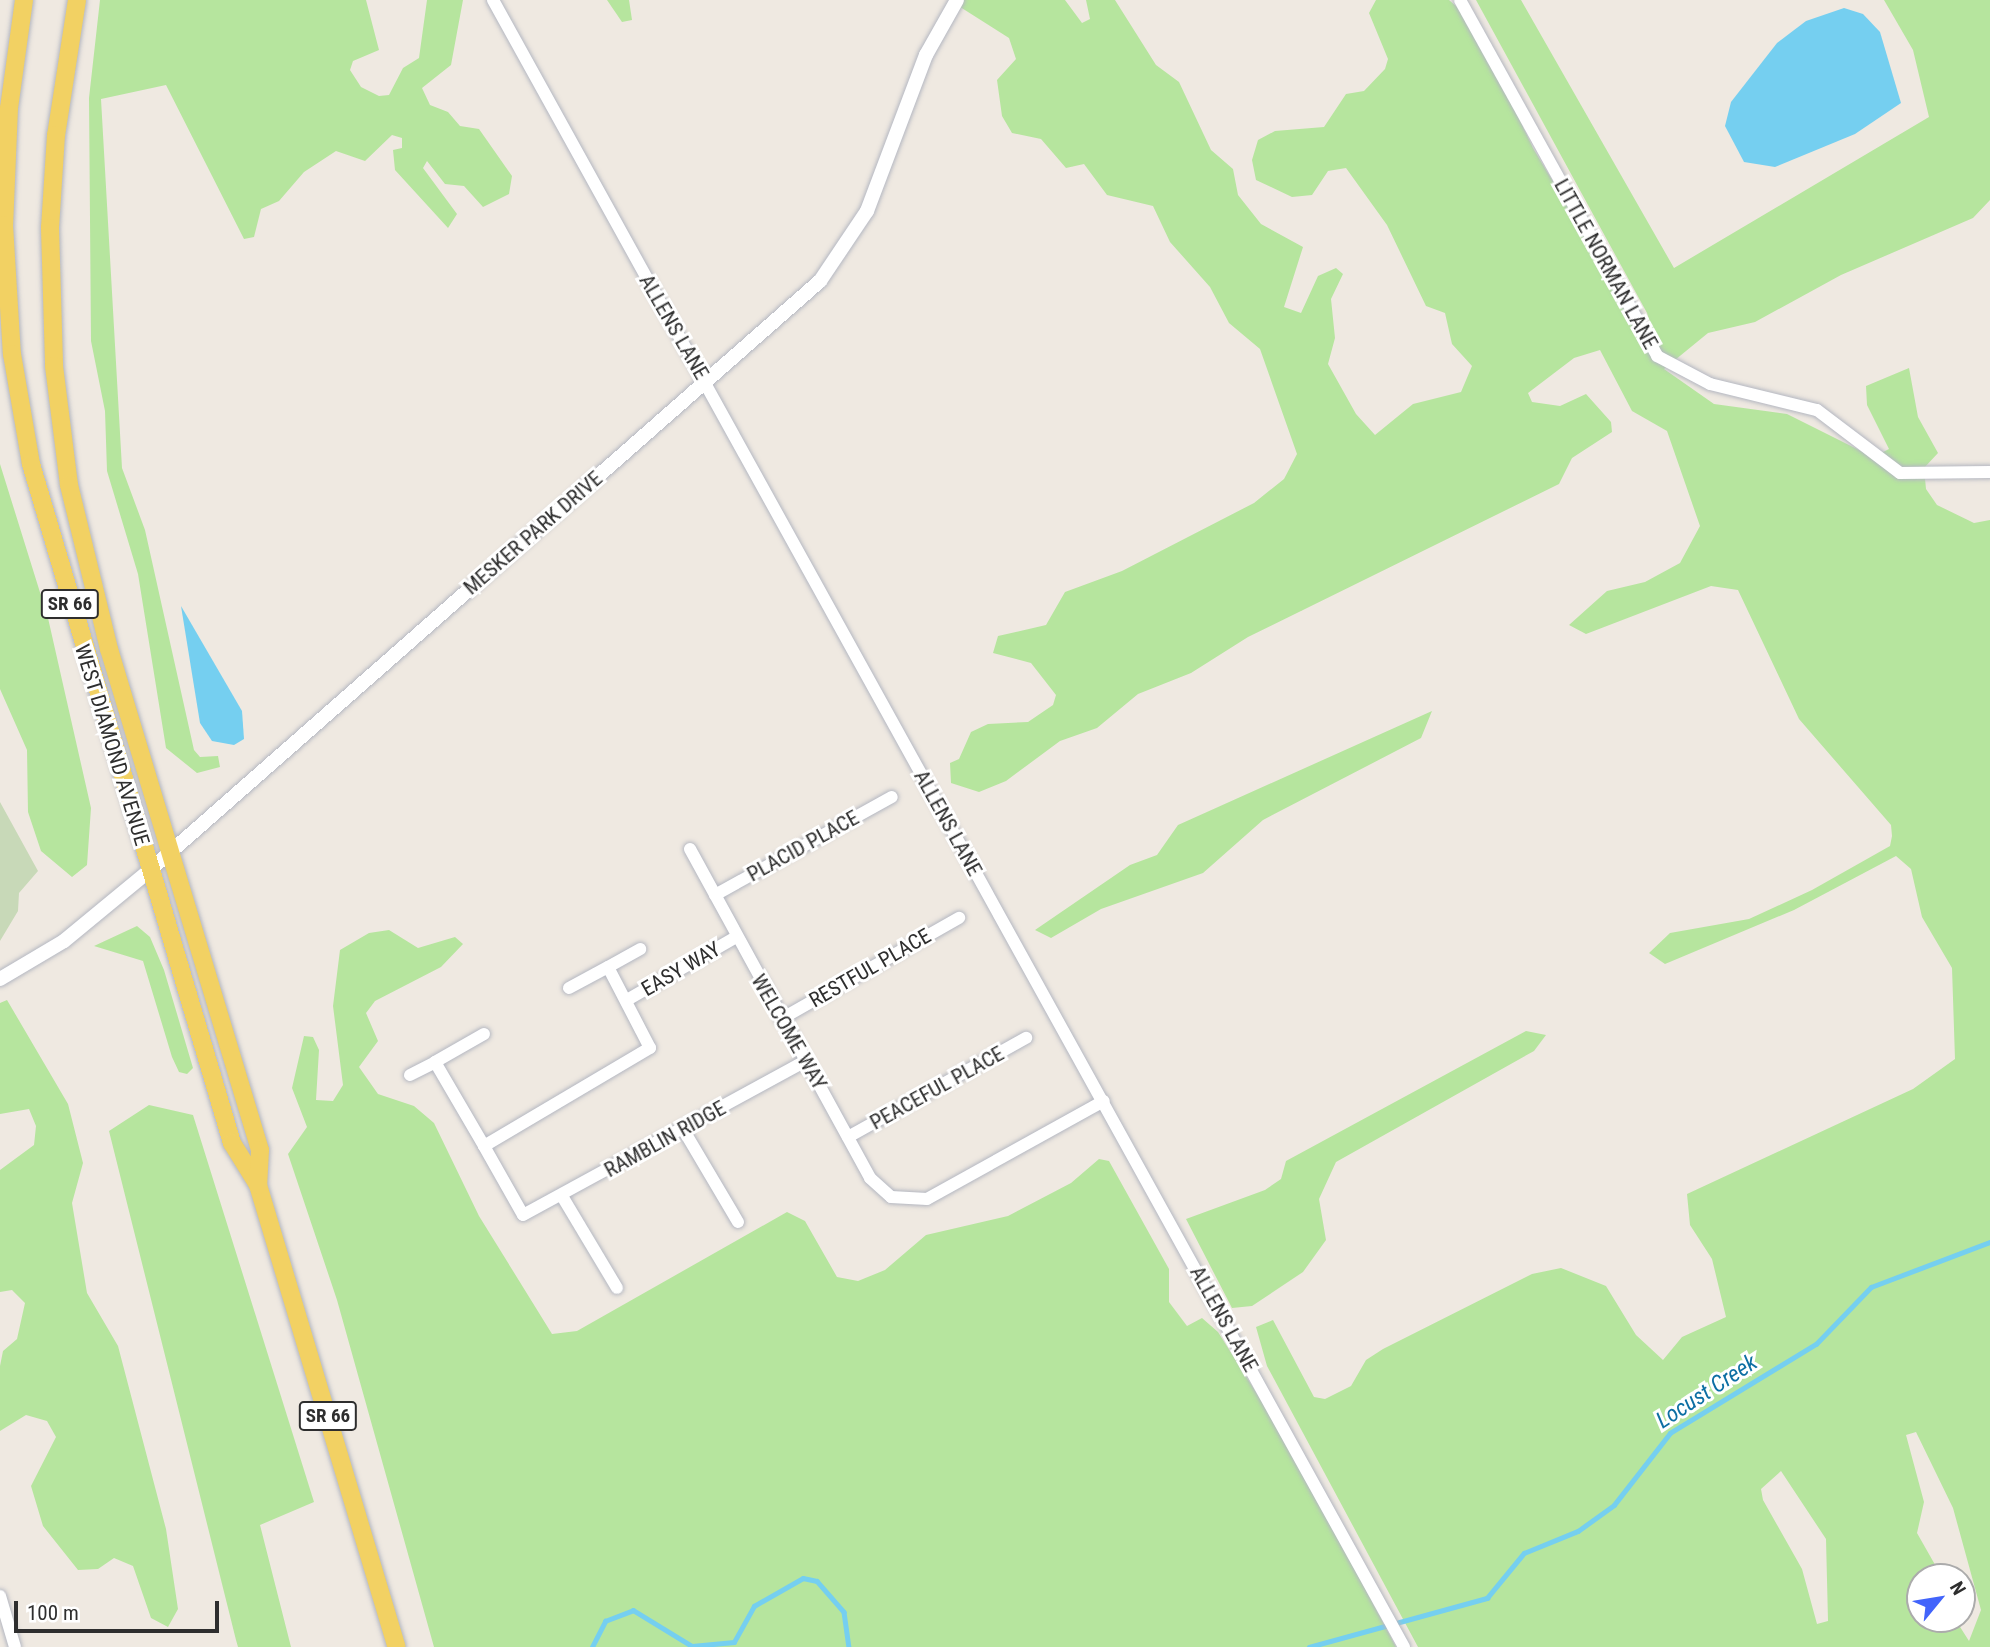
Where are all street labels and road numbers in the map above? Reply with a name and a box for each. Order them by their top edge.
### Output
street label: LITTLE NORMAN LANE [1549,174,1663,354]
street label: ALLENS LANE [634,270,714,384]
street label: MESKER PARK DRIVE [459,466,607,600]
road number: SR 66 [40,589,100,620]
street label: WEST DIAMOND AVENUE [69,641,155,849]
street label: ALLENS LANE [909,766,987,880]
street label: PLACID PLACE [743,805,863,887]
street label: RESTFUL PLACE [805,923,935,1013]
street label: EASY WAY [637,936,725,1002]
street label: WELCOME WAY [746,970,832,1094]
street label: PEACEFUL PLACE [866,1041,1008,1135]
street label: RAMBLIN RIDGE [600,1095,730,1183]
street label: ALLENS LANE [1185,1262,1263,1376]
road number: SR 66 [298,1400,358,1432]

